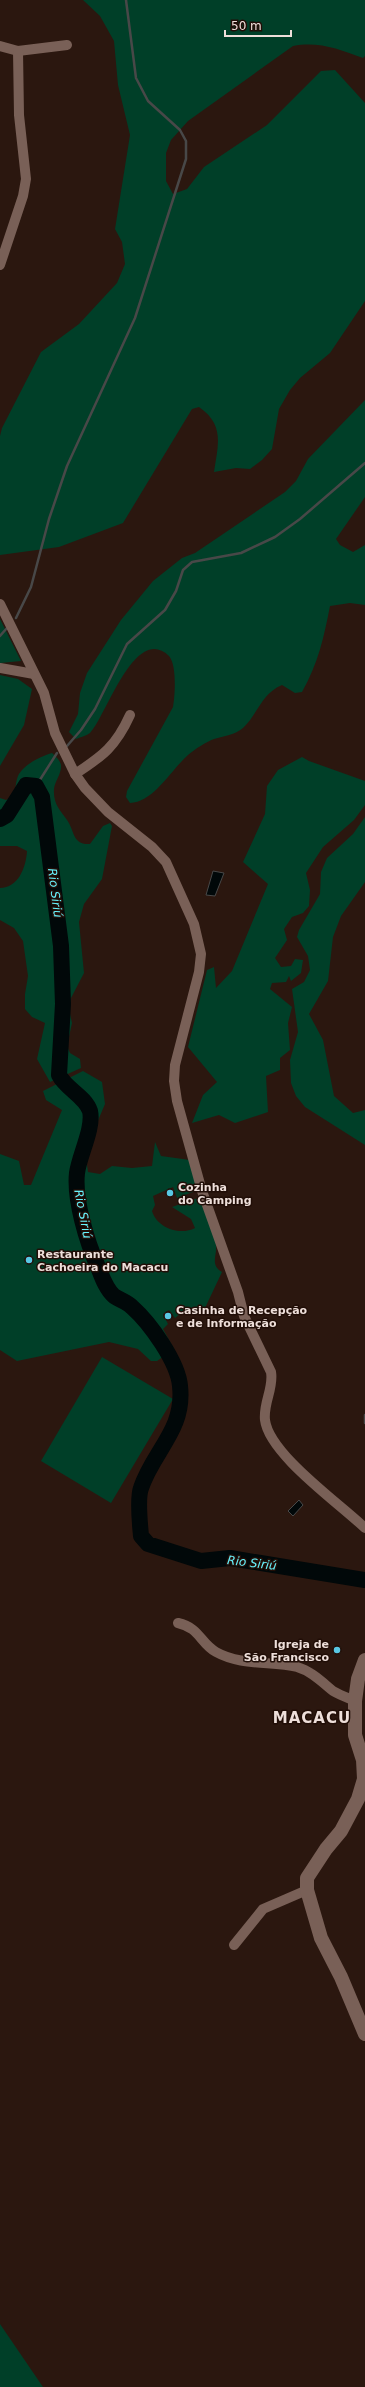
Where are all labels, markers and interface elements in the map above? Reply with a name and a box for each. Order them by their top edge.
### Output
scale bar [225,12,291,38]
text: 50 m [231,19,262,33]
water label: Rio Siriú [45,868,65,919]
place label: Cozinha do Camping [178,1181,252,1207]
water label: Rio Siriú [71,1188,95,1240]
marker: Cozinha do Camping [165,1188,175,1198]
place label: Restaurante Cachoeira do Macacu [37,1248,168,1274]
marker: Restaurante Cachoeira do Macacu [24,1255,34,1265]
place label: Casinha de Recepção e de Informação [176,1304,308,1330]
marker: Casinha de Recepção e de Informação [163,1311,173,1321]
water label: Rio Siriú [227,1553,278,1573]
place label: Igreja de São Francisco [244,1638,329,1664]
marker: Igreja de São Francisco [332,1645,342,1655]
district label: MACACU [273,1709,351,1727]

